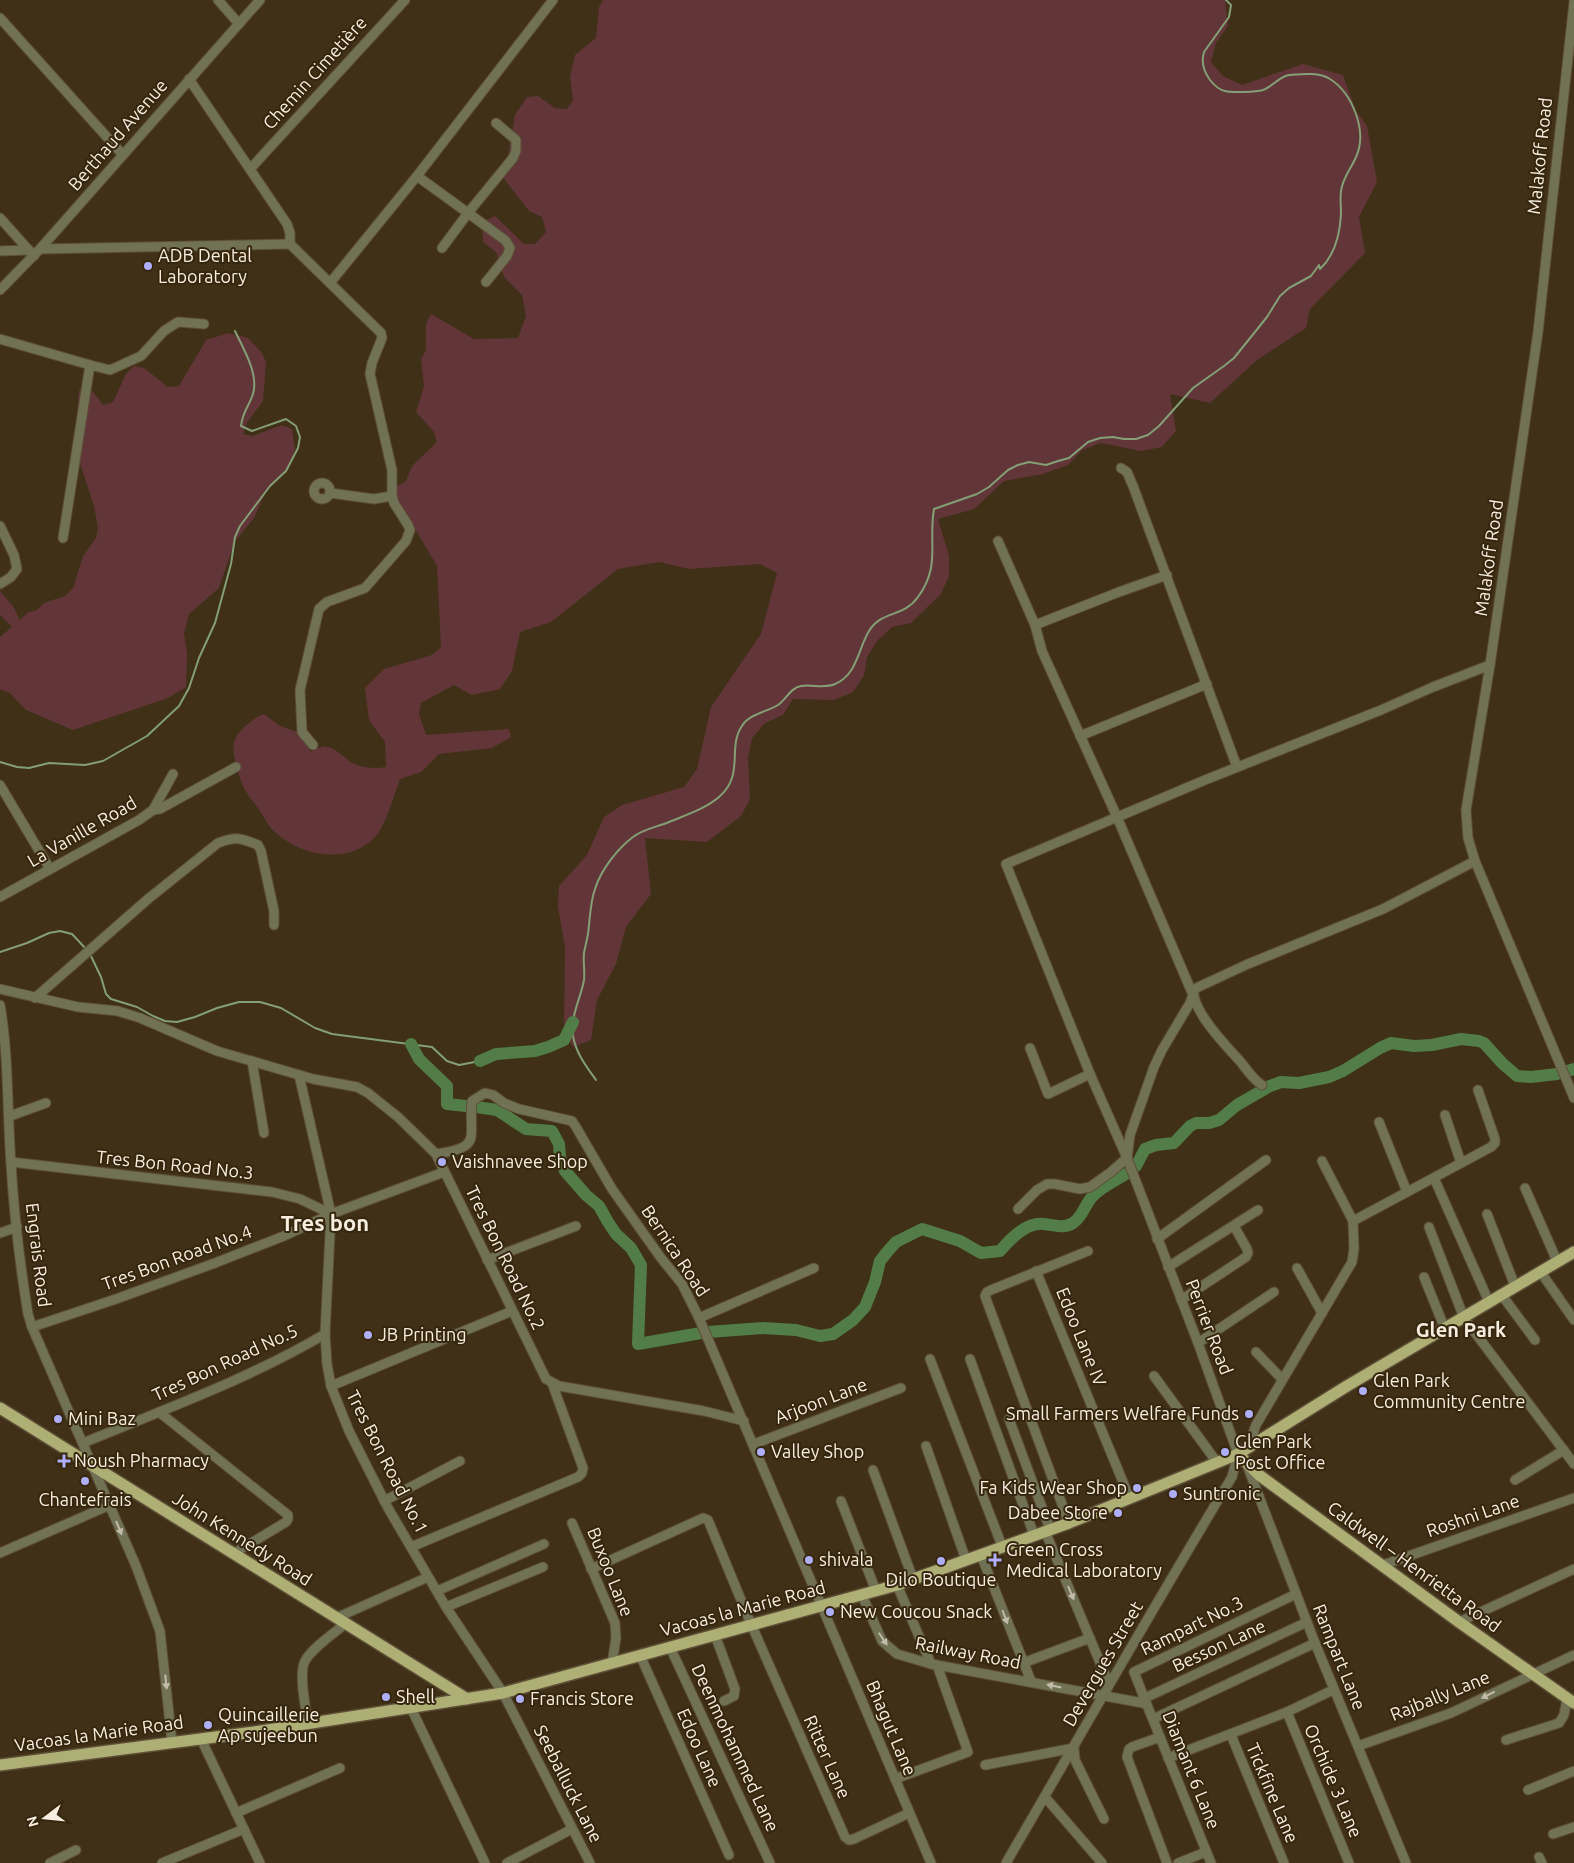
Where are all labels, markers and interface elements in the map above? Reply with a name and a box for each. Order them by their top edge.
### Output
street label: Chemin Cimetière [258,12,370,133]
street label: Berthaud Avenue [64,75,171,194]
street label: Malakoff Road [1523,96,1555,215]
place label: ADB Dental Laboratory [158,245,252,286]
marker: ADB Dental Laboratory [142,260,154,272]
street label: Malakoff Road [1470,498,1506,617]
street label: La Vanille Road [23,792,140,870]
street label: Tres Bon Road No.3 [96,1146,255,1182]
place label: Vaishnavee Shop [452,1151,588,1171]
marker: Vaishnavee Shop [436,1156,448,1168]
street label: Tres Bon Road No.2 [462,1182,550,1333]
street label: Bernica Road [638,1201,714,1300]
street label: Engrais Road [23,1202,55,1308]
district label: Tres bon [281,1210,369,1235]
street label: Tres Bon Road No.4 [99,1221,254,1293]
street label: Perrier Road [1183,1276,1237,1377]
street label: Edoo Lane IV [1053,1284,1111,1389]
district label: Glen Park [1416,1318,1506,1341]
street label: Tres Bon Road No.5 [149,1320,300,1405]
place label: JB Printing [378,1324,467,1344]
marker: JB Printing [362,1329,374,1341]
place label: Glen Park Community Centre [1373,1370,1525,1411]
street label: Arjoon Lane [772,1373,870,1427]
marker: Glen Park Community Centre [1357,1385,1369,1397]
street label: Tres Bon Road No.1 [343,1387,433,1536]
place label: Small Farmers Welfare Funds [1006,1403,1239,1423]
place label: Mini Baz [68,1408,136,1428]
marker: Small Farmers Welfare Funds [1243,1408,1255,1420]
marker: Mini Baz [52,1413,64,1425]
place label: Glen Park Post Office [1235,1431,1325,1472]
place label: Valley Shop [771,1441,864,1461]
marker: Valley Shop [755,1446,767,1458]
marker: Glen Park Post Office [1219,1446,1231,1458]
place label: Noush Pharmacy [74,1450,209,1470]
marker: Noush Pharmacy [58,1455,70,1467]
marker: Chantefrais [79,1475,91,1487]
place label: Fa Kids Wear Shop [979,1477,1127,1497]
marker: Fa Kids Wear Shop [1131,1482,1143,1494]
place label: Suntronic [1183,1483,1260,1503]
street label: John Kennedy Road [169,1487,316,1589]
marker: Suntronic [1167,1488,1179,1500]
place label: Chantefrais [39,1489,132,1509]
street label: Roshni Lane [1423,1490,1522,1540]
street label: Caldwell – Henrietta Road [1324,1497,1505,1636]
place label: Dabee Store [1008,1502,1108,1522]
marker: Dabee Store [1112,1507,1124,1519]
one-way arrow [116,1521,124,1535]
street label: Buxoo Lane [584,1524,638,1619]
place label: Green Cross Medical Laboratory [1006,1539,1162,1580]
place label: shivala [819,1549,873,1569]
marker: Green Cross Medical Laboratory [988,1553,1002,1567]
marker: shivala [803,1554,815,1566]
marker: Dilo Boutique [935,1555,947,1567]
place label: Dilo Boutique [886,1569,996,1589]
street label: Vacoas la Marie Road [658,1576,828,1640]
one-way arrow [1067,1585,1075,1600]
street label: Rampart No.3 [1137,1592,1246,1659]
street label: Devergues Street [1058,1597,1146,1730]
place label: New Coucou Snack [840,1601,992,1621]
street label: Rampart Lane [1310,1601,1370,1712]
marker: New Coucou Snack [824,1606,836,1618]
one-way arrow [1002,1609,1009,1624]
street label: Besson Lane [1169,1615,1268,1675]
one-way arrow [878,1632,888,1646]
street label: Railway Road [914,1632,1023,1672]
street label: Deenmohammed Lane [688,1661,784,1835]
street label: Rajbally Lane [1387,1666,1492,1724]
one-way arrow [162,1674,170,1690]
street label: Bhagut Lane [863,1677,921,1778]
one-way arrow [1047,1682,1062,1690]
place label: Shell [396,1686,435,1706]
place label: Francis Store [530,1688,634,1708]
marker: Shell [380,1691,392,1703]
one-way arrow [1481,1691,1496,1699]
marker: Francis Store [514,1693,526,1705]
place label: Quincaillerie Ap sujeebun [218,1704,319,1745]
street label: Edoo Lane [674,1705,726,1790]
street label: Diamant 6 Lane [1159,1708,1225,1832]
street label: Vacoas la Marie Road [13,1711,185,1755]
street label: Ritter Lane [801,1712,855,1801]
marker: Quincaillerie Ap sujeebun [202,1719,214,1731]
street label: Orchide 3 Lane [1301,1721,1367,1840]
street label: Seeballuck Lane [531,1722,607,1846]
street label: Tickfine Lane [1243,1740,1303,1846]
north arrow [20,1793,70,1843]
text: N [23,1814,42,1829]

